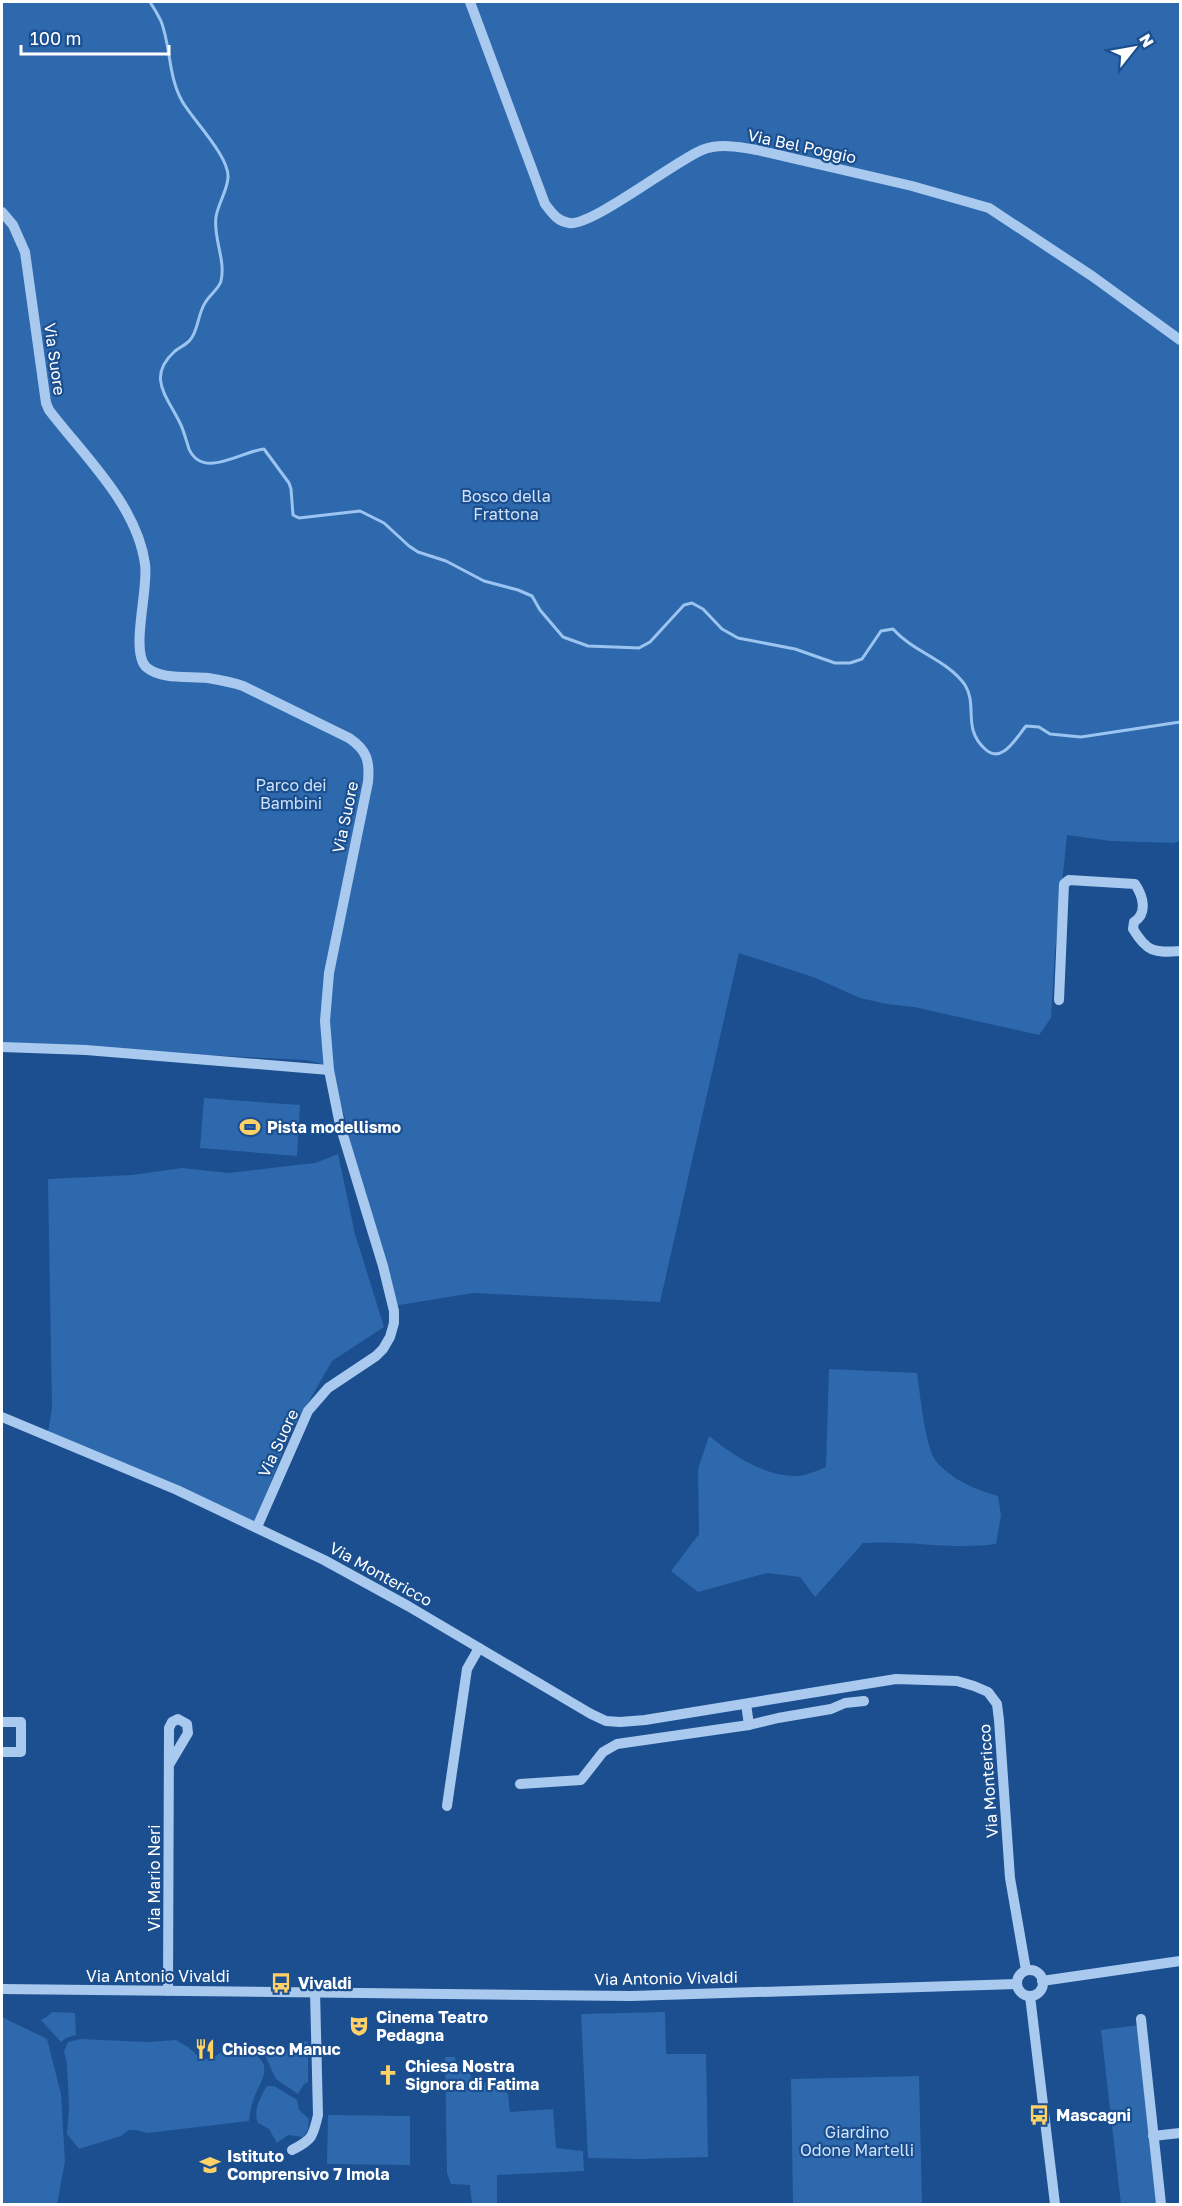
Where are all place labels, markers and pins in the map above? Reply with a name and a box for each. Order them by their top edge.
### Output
sports icon: Pista modellismo [238,1115,262,1139]
place label: Pista modellismo [267,1117,402,1137]
bus stop icon: Vivaldi [269,1971,293,1995]
place label: Vivaldi [298,1973,352,1993]
place label: Cinema Teatro Pedagna [376,2007,488,2045]
theatre icon: Cinema Teatro Pedagna [347,2014,371,2038]
restaurant icon: Chiosco Manuc [193,2037,217,2061]
place label: Chiosco Manuc [222,2039,341,2059]
place label: Chiesa Nostra Signora di Fatima [405,2056,539,2094]
church icon: Chiesa Nostra Signora di Fatima [376,2063,400,2087]
bus stop icon: Mascagni [1027,2103,1051,2127]
place label: Mascagni [1056,2105,1131,2125]
place label: Istituto Comprensivo 7 Imola [227,2146,390,2184]
school or university icon: Istituto Comprensivo 7 Imola [198,2153,222,2177]

